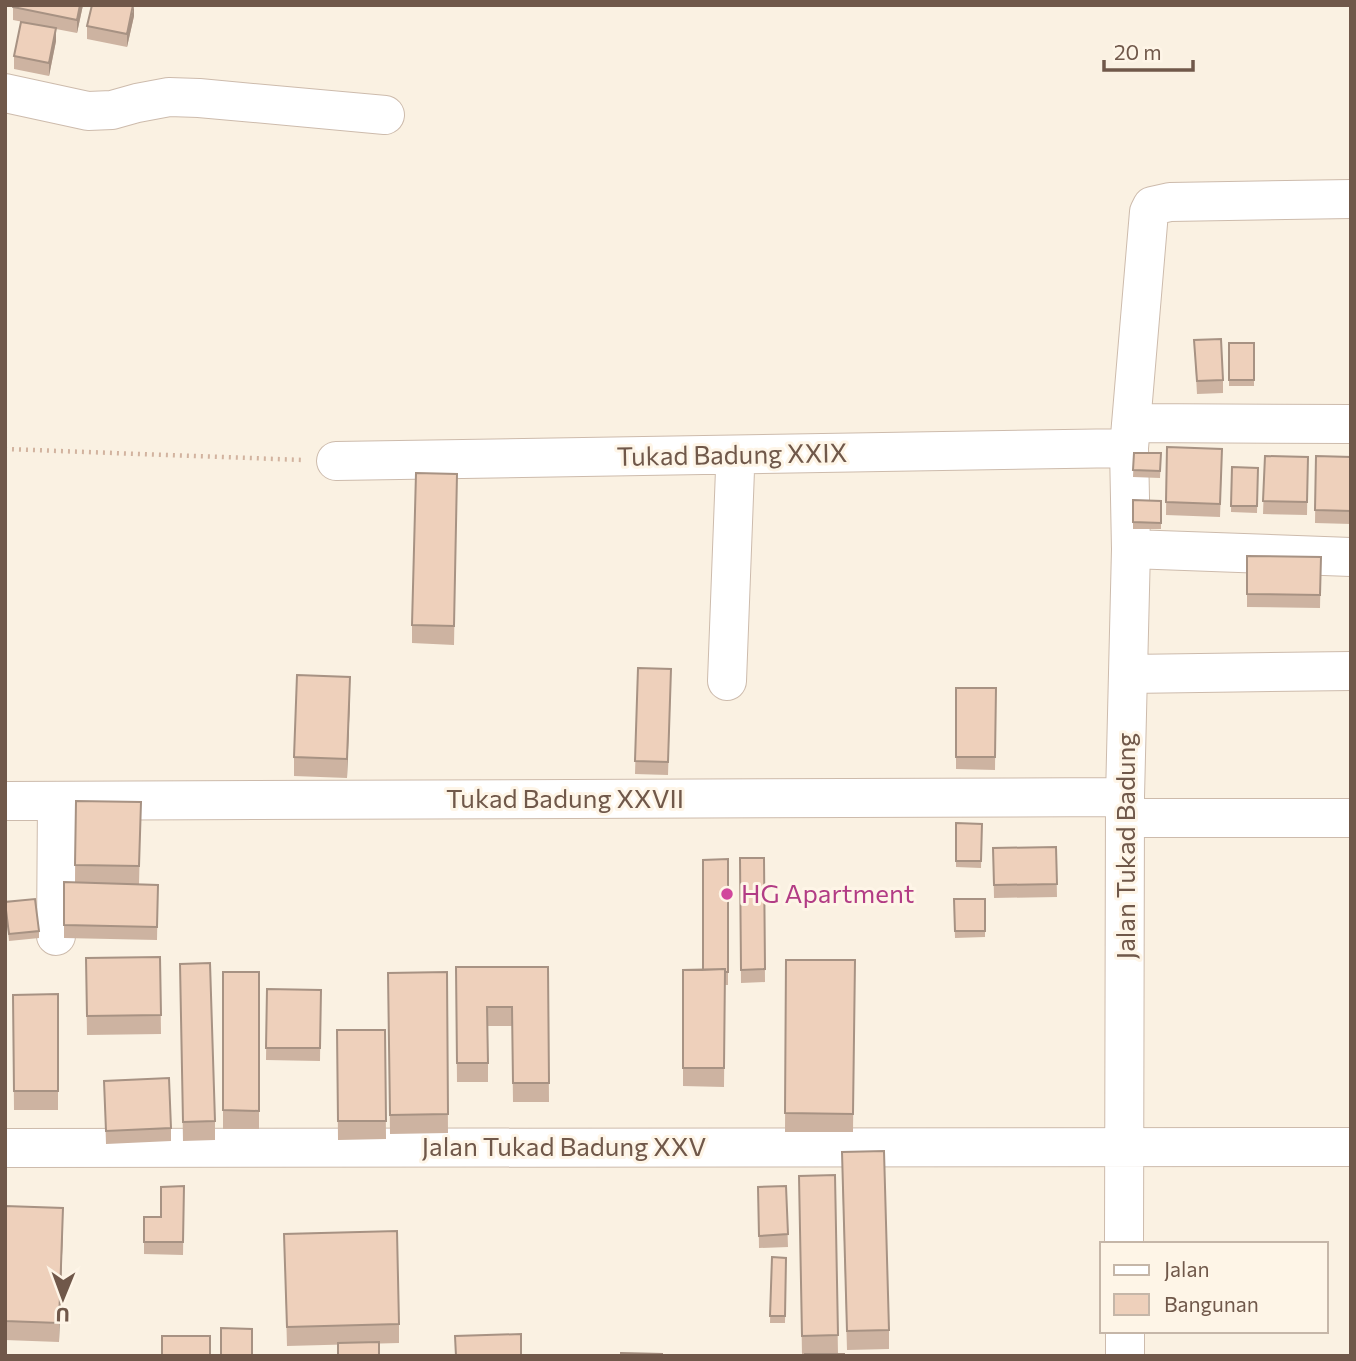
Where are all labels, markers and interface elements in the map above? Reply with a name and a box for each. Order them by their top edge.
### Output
scale bar [1104,28,1193,72]
text: 20 m [1114,39,1162,64]
street label: Tukad Badung XXIX [616,436,848,471]
street label: Jalan Tukad Badung [1109,733,1140,959]
street label: Tukad Badung XXVII [446,782,684,813]
place label: HG Apartment [741,877,914,908]
marker: HG Apartment [719,886,735,902]
street label: Jalan Tukad Badung XXV [422,1130,707,1161]
legend [1100,1242,1328,1333]
text: Jalan [1164,1256,1209,1281]
north arrow [28,1263,98,1333]
text: Bangunan [1164,1291,1259,1316]
text: U [56,1304,70,1327]

